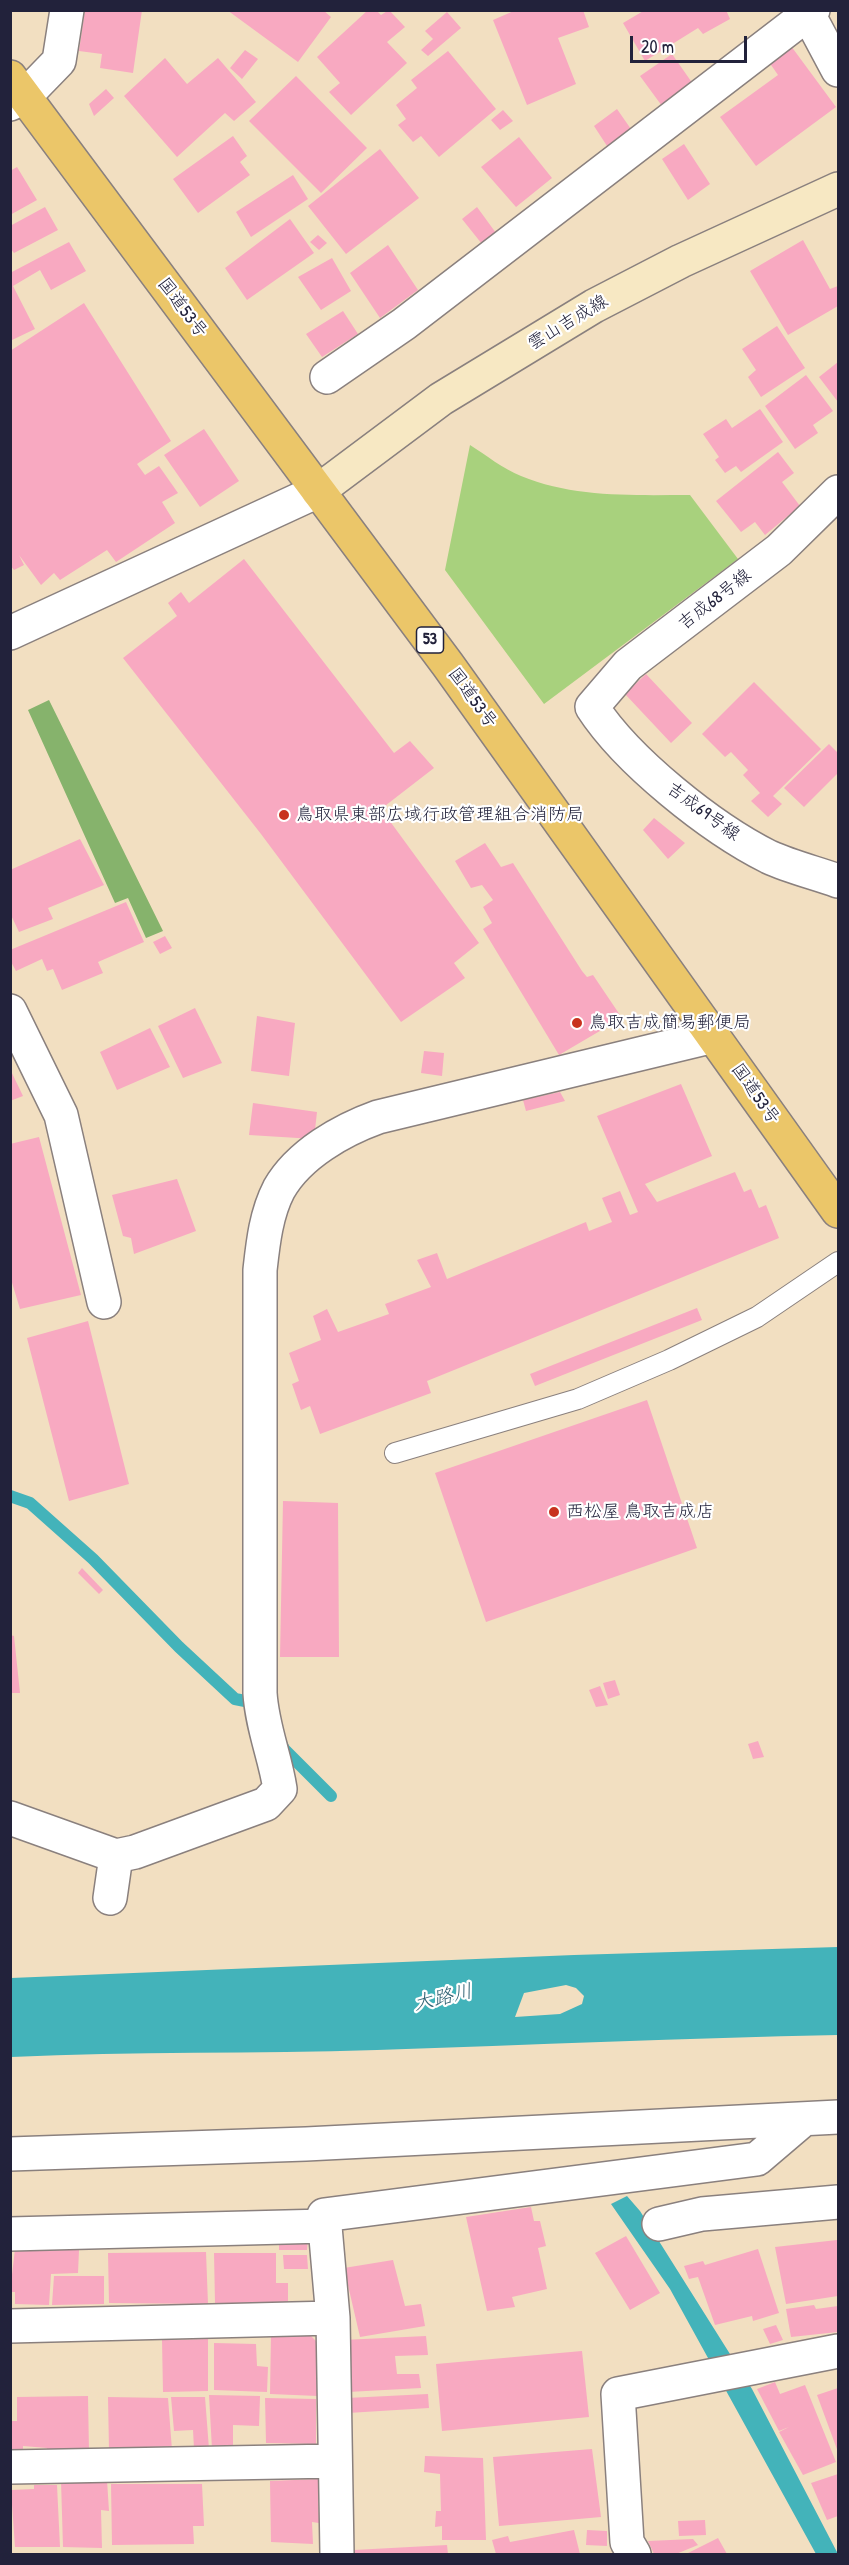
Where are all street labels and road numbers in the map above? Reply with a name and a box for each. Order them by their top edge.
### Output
street label: 国道53号 [152,274,212,342]
street label: 雲山吉成線 [524,291,612,355]
street label: 吉成68号線 [674,565,756,635]
road number: 53 [416,627,444,653]
street label: 国道53号 [443,663,501,733]
street label: 吉成69号線 [662,778,744,846]
street label: 国道53号 [726,1059,784,1129]

